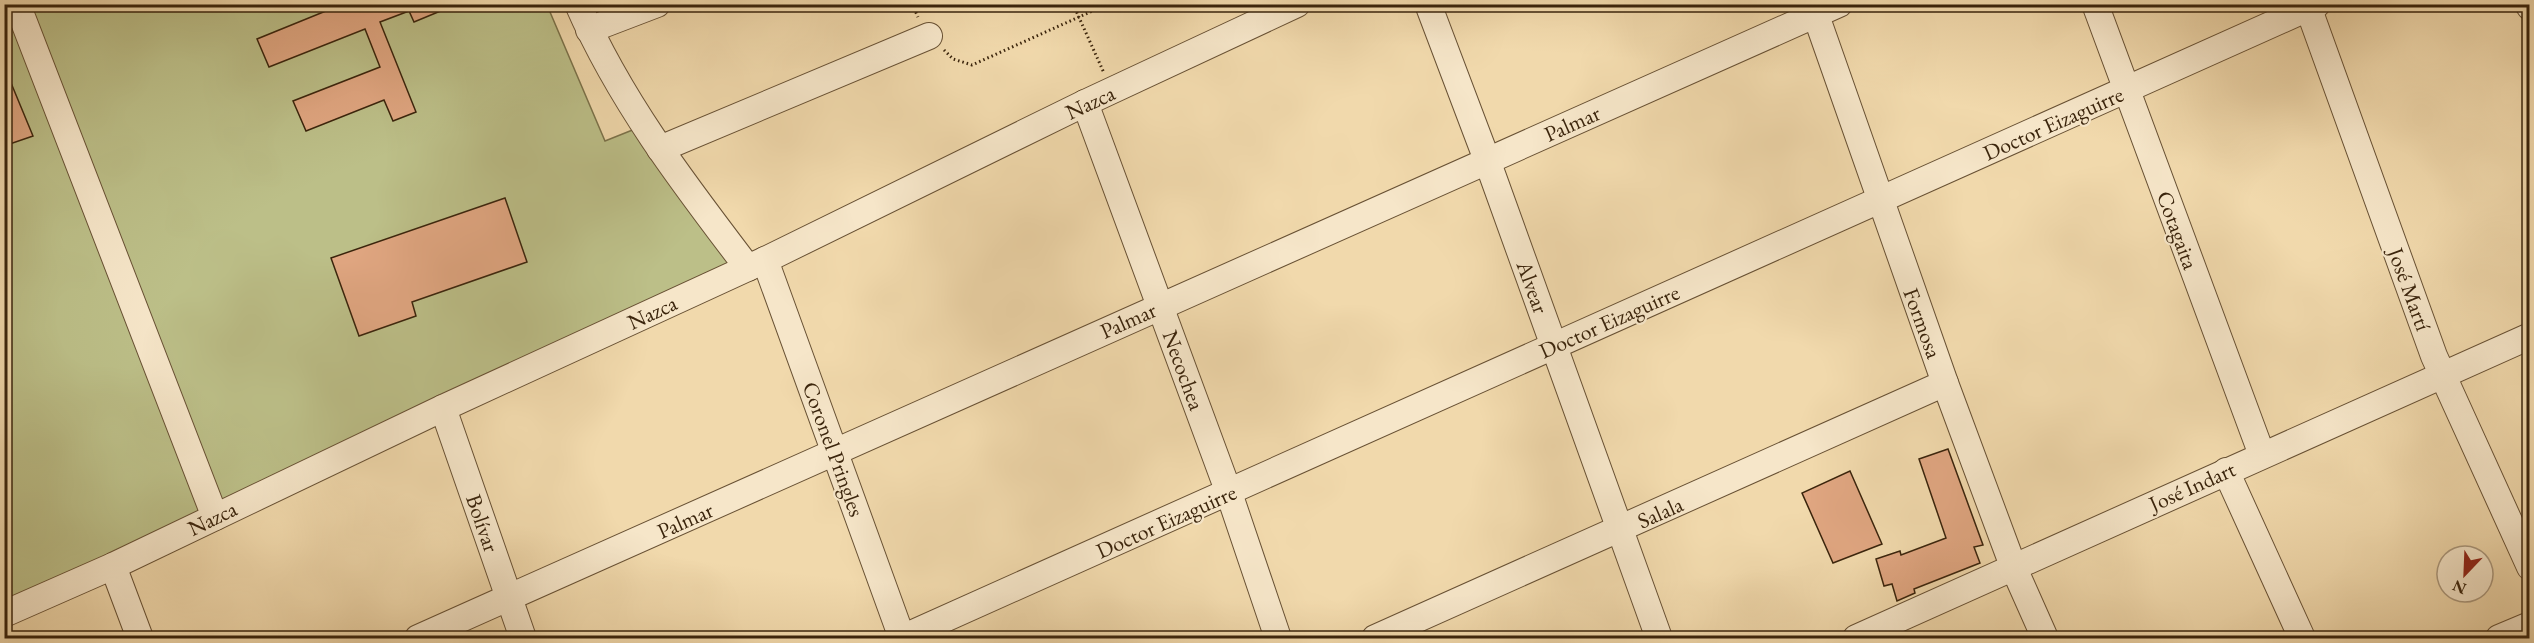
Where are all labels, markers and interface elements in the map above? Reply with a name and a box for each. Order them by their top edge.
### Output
street label: Nazca [1061,78,1120,126]
street label: Doctor Eizaguirre [1978,79,2128,167]
street label: Palmar [1540,98,1605,149]
street label: Cotagaita [2150,187,2205,274]
street label: José Martí [2380,242,2438,335]
street label: Alvear [1509,256,1556,318]
street label: Doctor Eizaguirre [1534,277,1684,365]
street label: Formosa [1896,284,1949,363]
street label: Nazca [623,288,682,336]
street label: Palmar [1096,295,1161,346]
street label: Necochea [1156,326,1211,414]
street label: Coronel Pringles [796,378,871,521]
street label: José Indart [2143,455,2240,519]
street label: Doctor Eizaguirre [1091,477,1241,565]
street label: Bolívar [459,490,506,557]
street label: Salala [1633,490,1688,535]
street label: Nazca [183,494,242,543]
street label: Palmar [653,495,718,546]
north arrow [2435,544,2495,604]
text: N [2449,575,2469,600]

